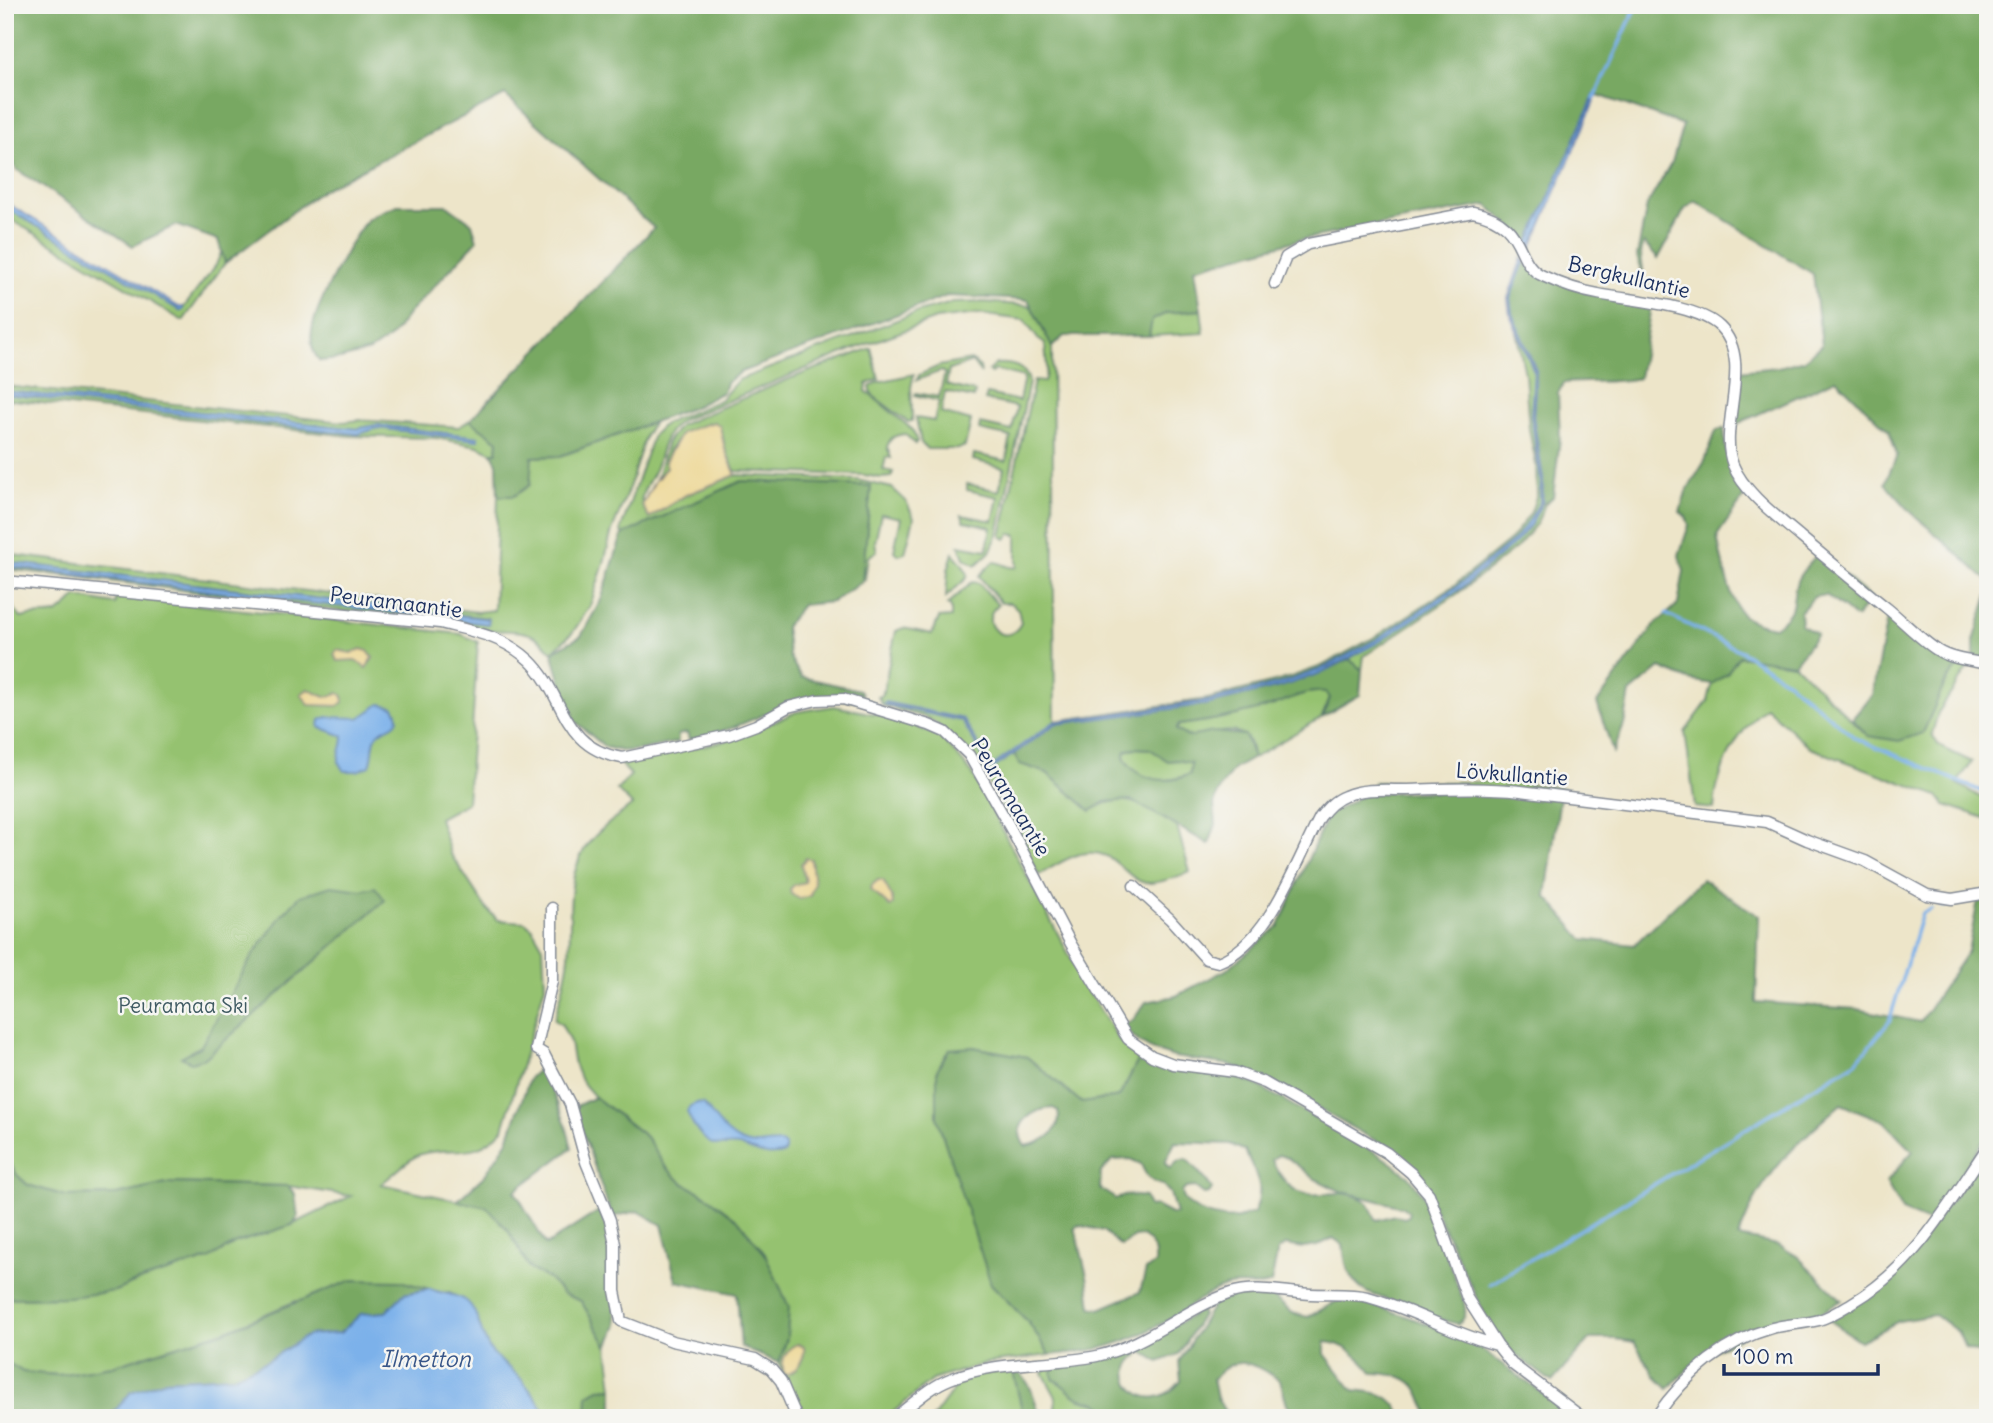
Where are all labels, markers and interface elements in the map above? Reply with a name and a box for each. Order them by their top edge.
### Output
street label: Bergkullantie [1565,250,1693,304]
street label: Peuramaantie [328,580,464,624]
street label: Peuramaantie [965,733,1057,861]
street label: Lövkullantie [1455,757,1569,791]
park label: Peuramaa Ski [118,992,248,1019]
scale bar [1724,1332,1878,1376]
text: 100 m [1734,1343,1793,1370]
water label: Ilmetton [381,1344,471,1373]

